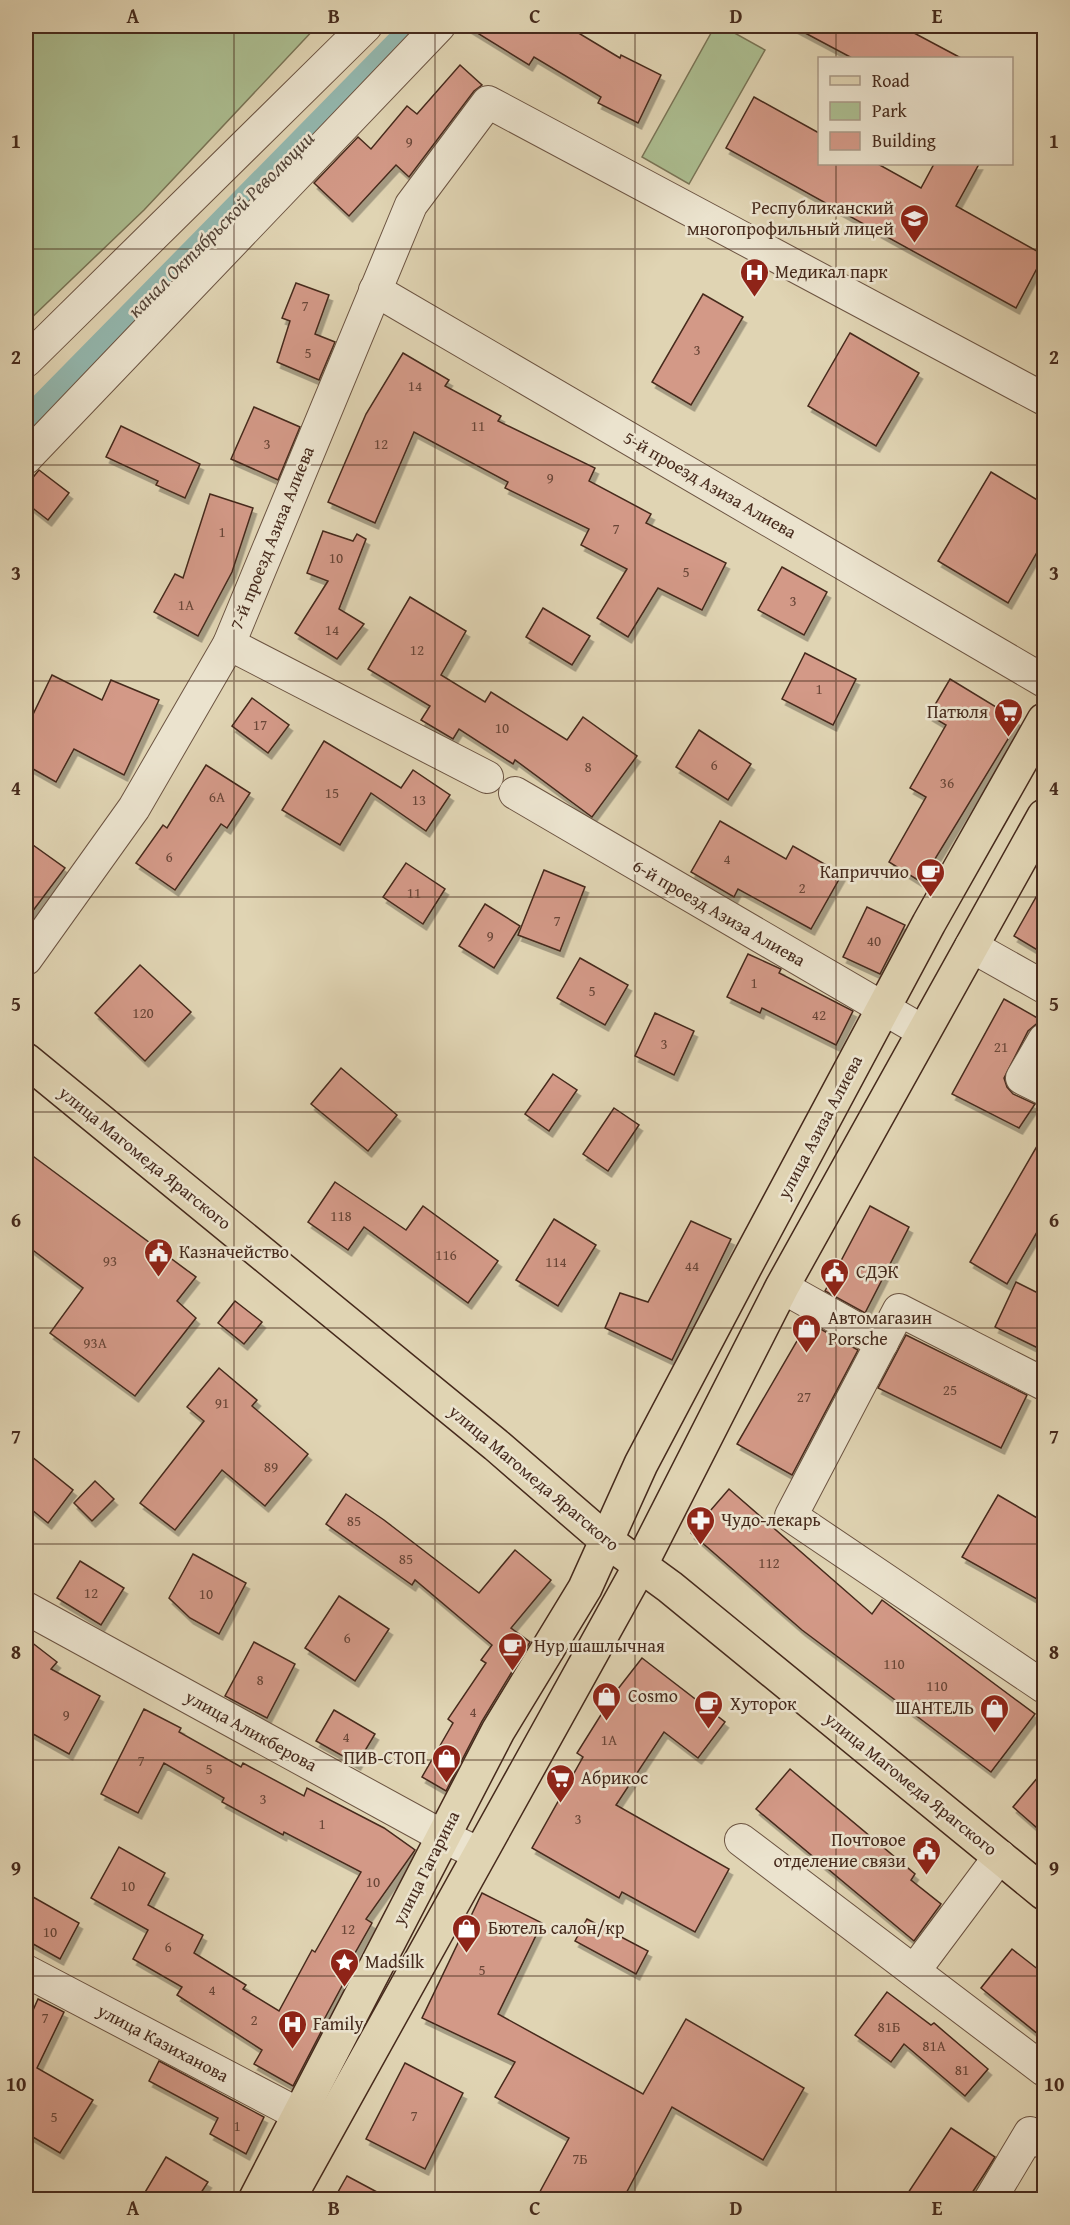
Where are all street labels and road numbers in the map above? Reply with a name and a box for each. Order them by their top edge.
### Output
street label: 5-й проезд Азиза Алиева [619,424,802,545]
street label: 7-й проезд Азиза Алиева [222,442,321,634]
street label: 6-й проезд Азиза Алиева [628,852,811,973]
street label: улица Азиза Алиева [770,1050,869,1204]
street label: улица Магомеда Ярагского [52,1079,238,1236]
street label: улица Магомеда Ярагского [442,1397,626,1557]
street label: улица Аликберова [179,1683,323,1778]
street label: улица Магомеда Ярагского [818,1705,1004,1862]
street label: улица Гагарина [385,1805,466,1931]
street label: улица Казиханова [92,1996,234,2089]

